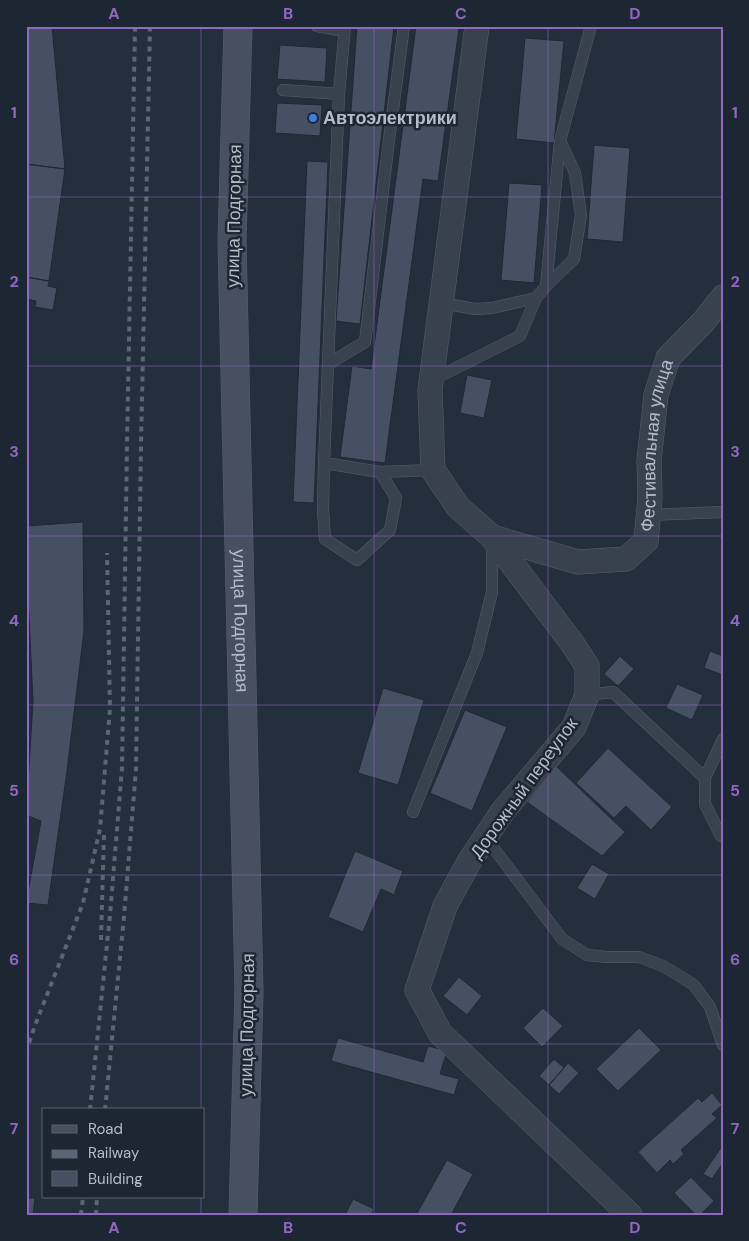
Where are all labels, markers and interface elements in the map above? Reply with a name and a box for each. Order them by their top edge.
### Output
text: A [108,3,120,24]
text: B [283,3,293,24]
text: C [455,3,467,24]
text: D [629,3,641,24]
text: 1 [11,102,17,123]
text: 1 [732,102,738,123]
place label: Автоэлектрики [323,106,457,130]
marker: Автоэлектрики [307,112,319,124]
street label: улица Подгорная [221,144,247,288]
text: 2 [9,271,19,292]
text: 2 [730,271,740,292]
street label: Фестивальная улица [635,355,679,533]
text: 3 [9,441,19,462]
text: 3 [730,441,740,462]
street label: улица Подгорная [227,549,254,693]
text: 4 [9,610,19,631]
text: 4 [730,610,740,631]
street label: Дорожный переулок [465,713,583,863]
text: 5 [9,780,19,801]
text: 5 [730,780,740,801]
text: 6 [9,949,19,970]
text: 6 [730,949,740,970]
street label: улица Подгорная [234,953,260,1097]
legend [42,1108,205,1198]
text: 7 [10,1118,19,1139]
text: 7 [731,1118,740,1139]
text: Road [88,1119,123,1139]
text: Railway [88,1143,140,1163]
text: Building [88,1169,143,1189]
text: A [108,1217,120,1238]
text: B [283,1217,293,1238]
text: C [455,1217,467,1238]
text: D [629,1217,641,1238]

